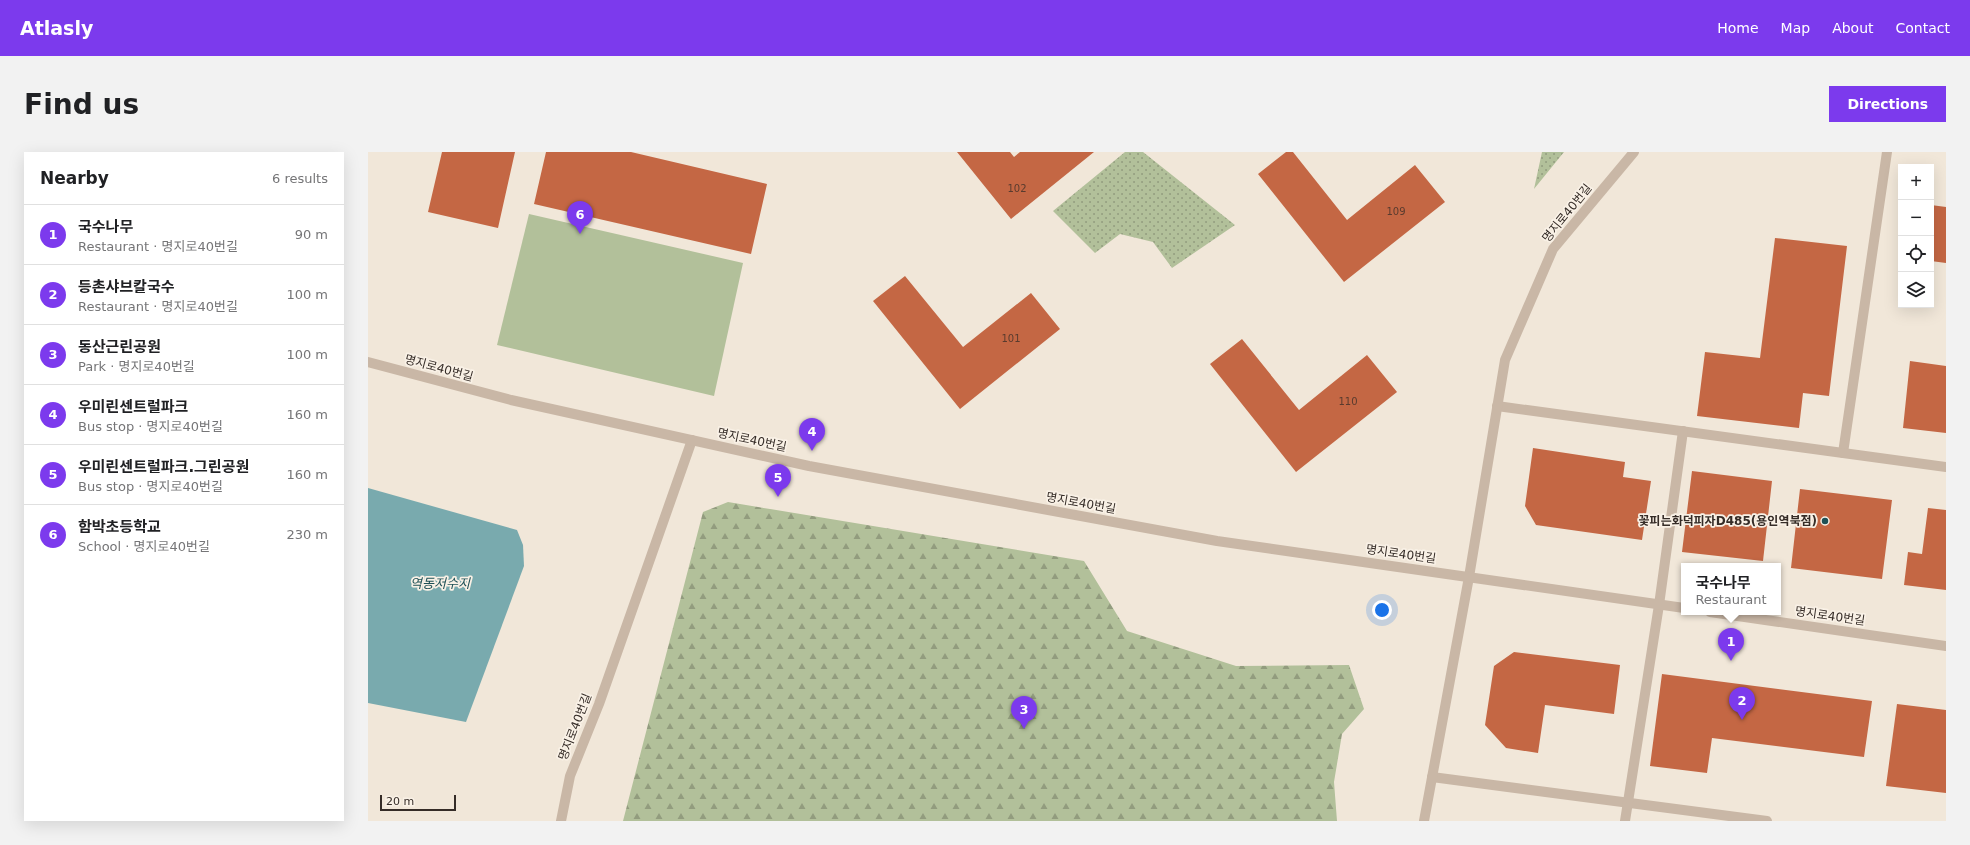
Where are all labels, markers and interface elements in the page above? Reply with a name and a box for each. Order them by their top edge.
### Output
text: Atlasly [20,17,93,39]
text: Home [1717,20,1759,36]
text: Map [1781,20,1810,36]
text: About [1832,20,1874,36]
text: Contact [1896,20,1950,36]
button: Directions [1829,86,1946,122]
text: Find us [24,88,139,121]
map controls [1898,164,1934,308]
button: + [1898,164,1934,200]
text: Nearby [40,168,109,188]
text: 6 results [272,171,328,186]
street label: 명지로40번길 [1539,181,1595,245]
house number: 102 [1007,183,1027,194]
button: − [1898,200,1934,236]
pin: 6 [567,201,593,234]
house number: 109 [1386,206,1406,217]
text: 국수나무 [78,218,133,236]
text: 1 [48,227,58,242]
text: 90 m [295,227,328,242]
button: locate [1898,236,1934,272]
text: Restaurant · 명지로40번길 [78,239,238,254]
button: layers [1898,272,1934,308]
text: 등촌샤브칼국수 [78,278,175,296]
text: 2 [48,287,58,302]
text: 100 m [286,287,328,302]
text: Restaurant · 명지로40번길 [78,299,238,314]
house number: 101 [1001,333,1021,344]
text: 동산근린공원 [78,338,161,356]
text: 3 [48,347,58,362]
text: 100 m [286,347,328,362]
street label: 명지로40번길 [403,352,475,384]
text: Park · 명지로40번길 [78,359,195,374]
house number: 110 [1338,396,1358,407]
text: 우미린센트럴파크 [78,398,188,416]
text: 4 [48,407,58,422]
text: 160 m [286,407,328,422]
pin: 4 [799,418,825,451]
text: Bus stop · 명지로40번길 [78,419,223,434]
street label: 명지로40번길 [716,426,788,454]
text: 우미린센트럴파크.그린공원 [78,458,249,476]
pin: 5 [765,464,791,497]
text: 5 [48,467,58,482]
text: 160 m [286,467,328,482]
text: Bus stop · 명지로40번길 [78,479,223,494]
street label: 명지로40번길 [1045,490,1117,516]
place label: 꽃피는화덕피자D485(용인역북점) [1639,514,1817,528]
marker: 꽃피는화덕피자D485(용인역북점) [1820,516,1830,526]
text: 함박초등학교 [78,518,161,536]
text: 6 [48,527,58,542]
text: 230 m [286,527,328,542]
text: School · 명지로40번길 [78,539,210,554]
street label: 명지로40번길 [1365,542,1437,566]
popup [1681,563,1781,615]
text: 국수나무 [1695,574,1751,592]
water label: 역동저수지 [410,576,471,591]
text: Restaurant [1695,592,1767,607]
your location [1372,600,1392,620]
street label: 명지로40번길 [1794,604,1866,628]
pin: 1 [1718,628,1744,661]
pin: 2 [1729,687,1755,720]
street label: 명지로40번길 [556,692,594,762]
pin: 3 [1011,696,1037,729]
scale bar [380,793,456,812]
text: 20 m [386,795,414,808]

